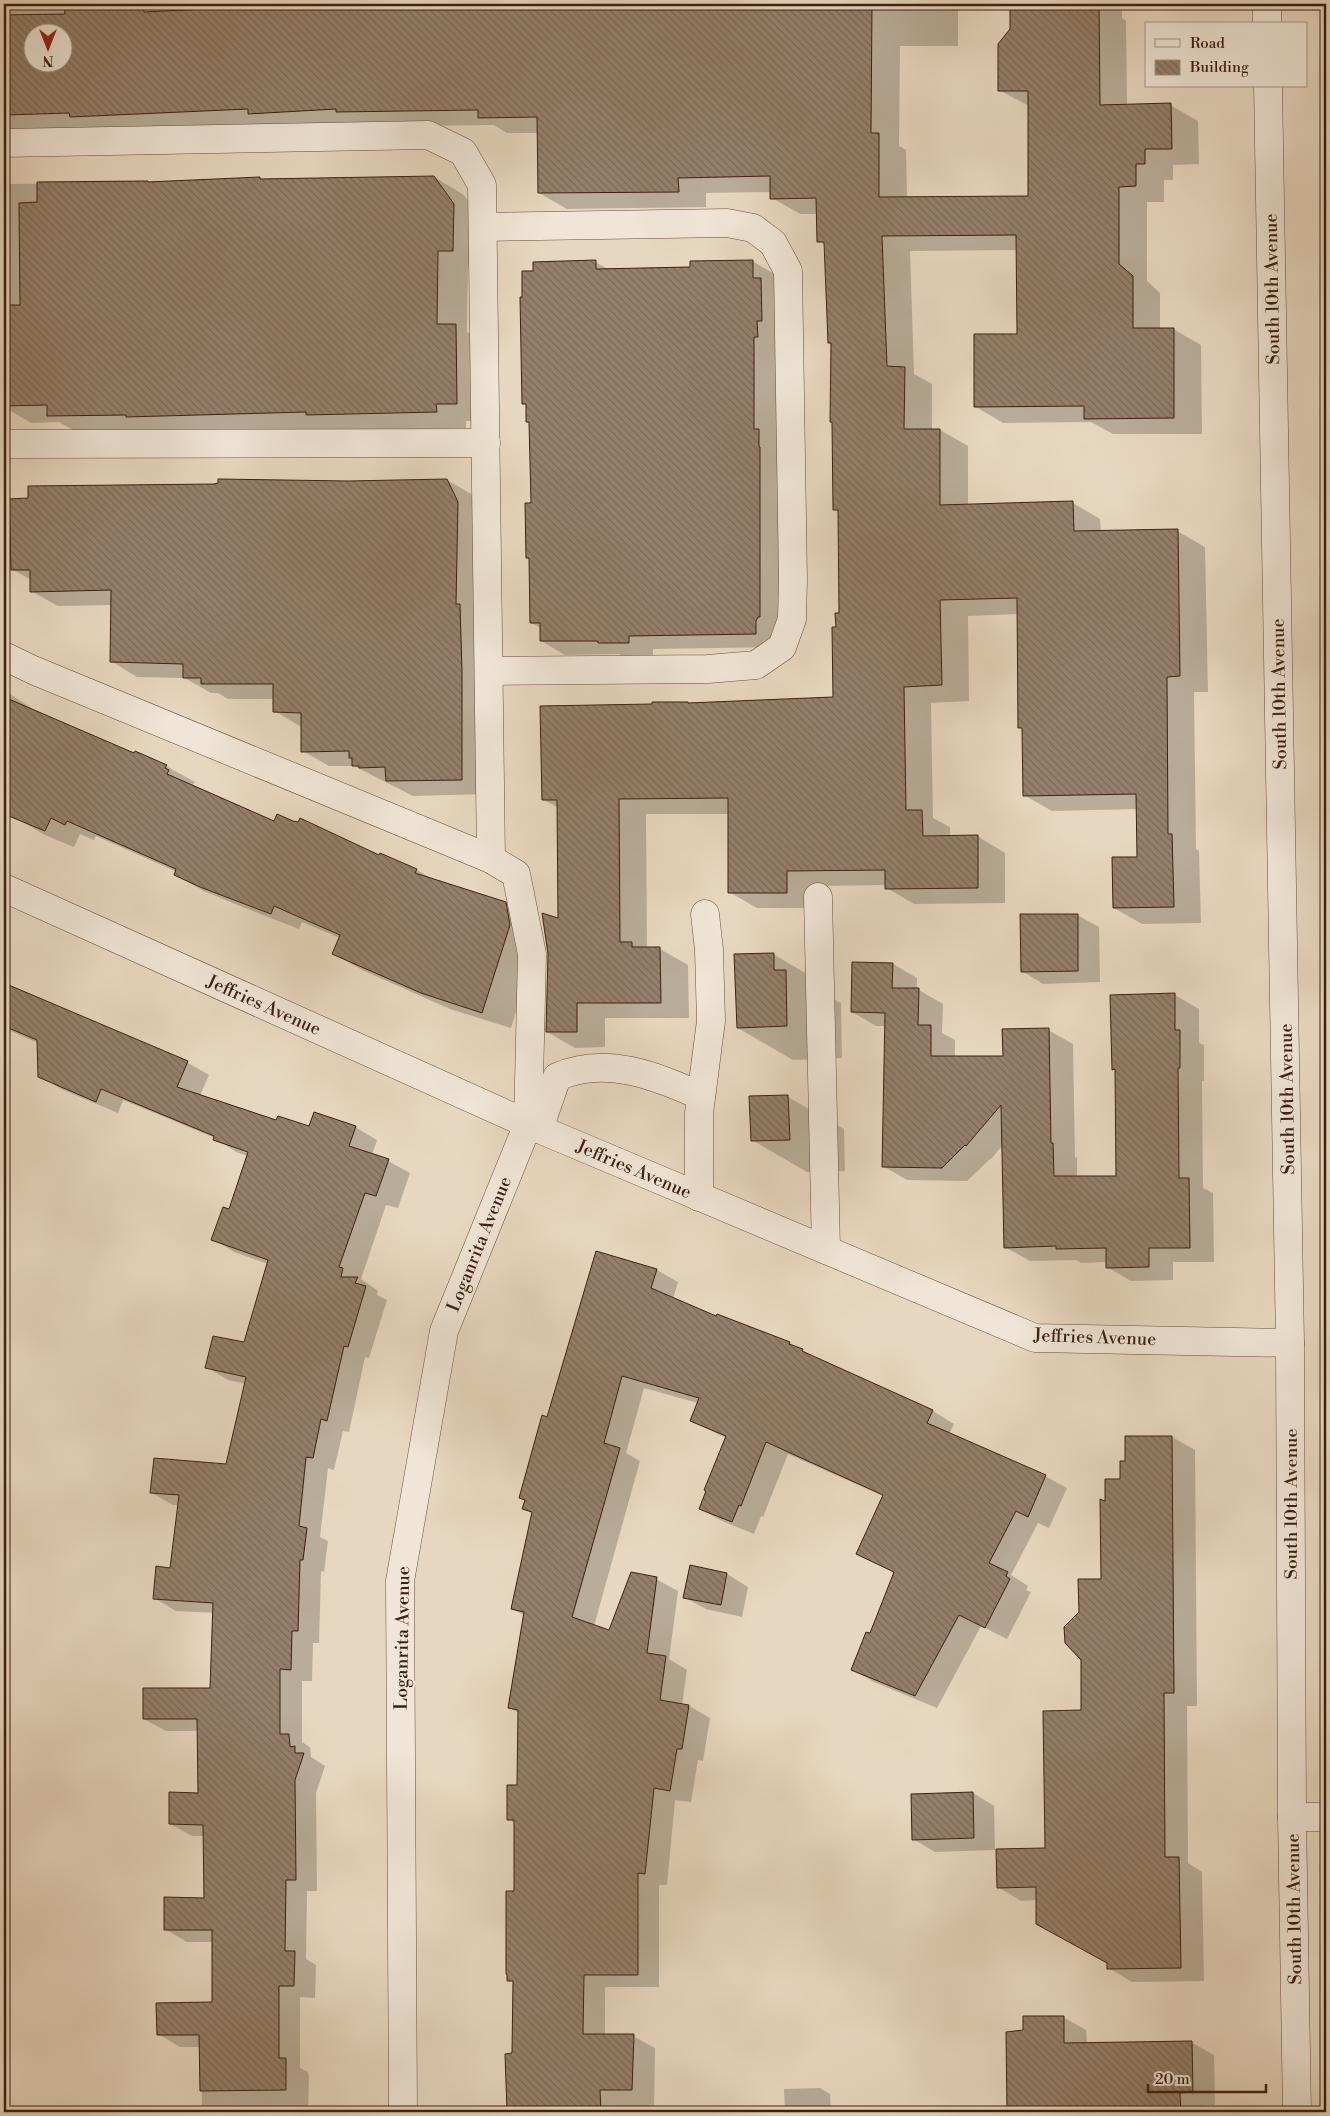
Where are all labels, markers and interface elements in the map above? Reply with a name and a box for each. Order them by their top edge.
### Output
north arrow [22,22,72,72]
legend [1145,22,1308,88]
text: Road [1190,34,1225,53]
text: N [42,51,54,69]
text: Building [1189,58,1249,77]
street label: South 10th Avenue [1260,213,1285,365]
street label: South 10th Avenue [1267,618,1292,770]
street label: Jeffries Avenue [202,970,324,1041]
street label: South 10th Avenue [1275,1023,1300,1175]
street label: Jeffries Avenue [572,1135,695,1204]
street label: Loganrita Avenue [442,1173,517,1315]
street label: Jeffries Avenue [1032,1324,1157,1351]
street label: South 10th Avenue [1280,1428,1303,1580]
street label: Loganrita Avenue [390,1566,415,1710]
street label: South 10th Avenue [1282,1833,1307,1985]
scale bar [1148,2061,1265,2093]
text: 20 m [1155,2070,1190,2089]

